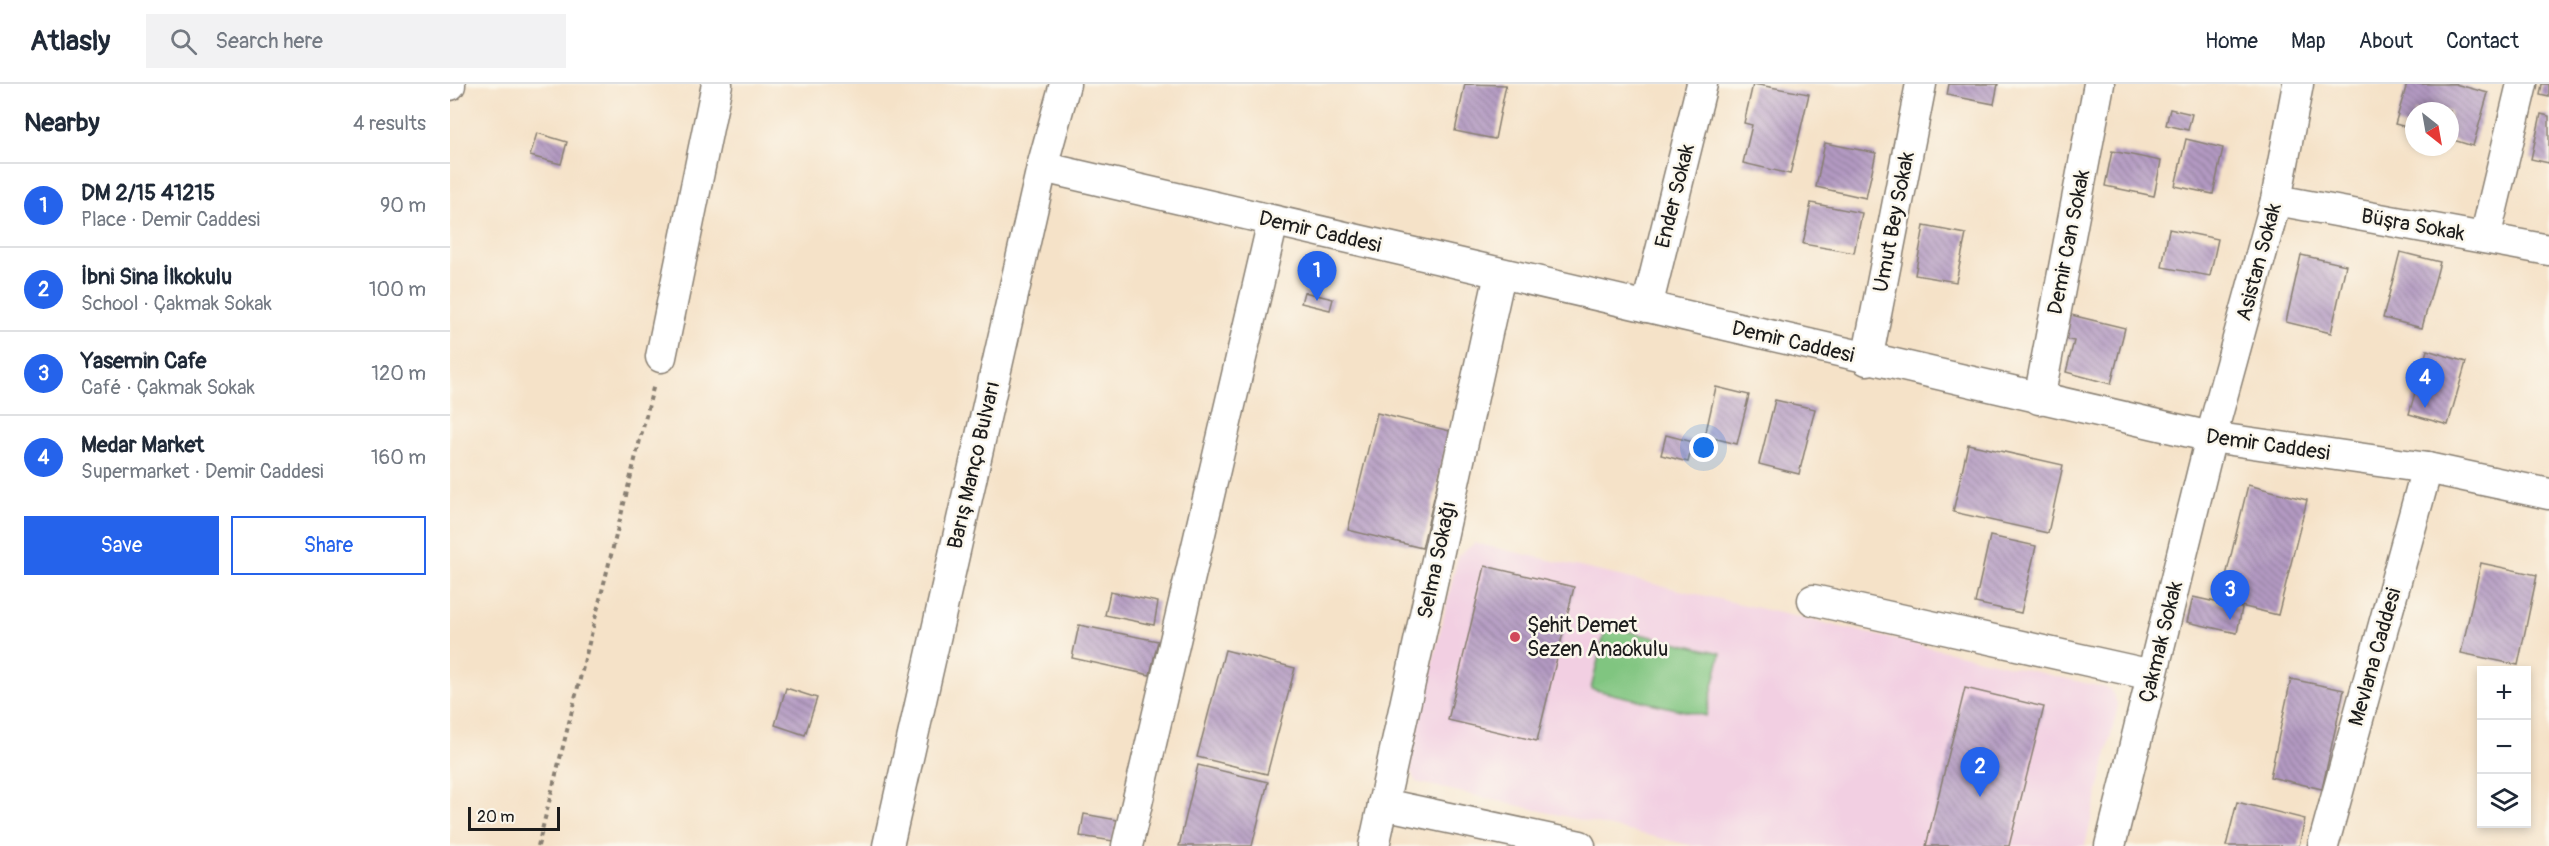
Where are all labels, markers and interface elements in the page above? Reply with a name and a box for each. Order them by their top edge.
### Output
search box [146,14,566,68]
text: Atlasly [30,24,110,59]
icon: search [167,25,200,58]
text: Search here [215,27,323,55]
text: Home [2205,28,2258,55]
text: Map [2291,28,2326,55]
text: About [2359,28,2413,55]
text: Contact [2446,28,2519,55]
north arrow [2405,102,2459,156]
text: Nearby [24,107,100,139]
text: 4 results [353,111,426,136]
street label: Ender Sokak [1649,141,1701,251]
street label: Umut Bey Sokak [1867,149,1921,295]
street label: Demir Can Sokak [2042,167,2096,317]
text: DM 2/15 41215 [81,179,215,207]
text: 1 [40,193,47,218]
text: 90 m [380,193,426,218]
street label: Asistan Sokak [2230,200,2288,324]
street label: Büşra Sokak [2359,203,2467,247]
street label: Demir Caddesi [1256,205,1384,259]
text: Place · Demir Caddesi [81,207,260,232]
pin: 1 [1298,252,1336,301]
text: İbni Sina İlkokulu [81,263,232,291]
text: 2 [38,277,49,302]
text: 100 m [369,277,426,302]
text: School · Çakmak Sokak [81,291,272,316]
street label: Demir Caddesi [1729,315,1857,369]
text: Yasemin Cafe [81,347,206,375]
pin: 4 [2406,358,2444,408]
text: 3 [38,361,49,386]
text: 120 m [371,361,426,386]
text: Café · Çakmak Sokak [81,375,255,400]
street label: Barış Manço Bulvarı [942,378,1006,552]
street label: Demir Caddesi [2204,423,2332,467]
text: Medar Market [81,431,204,459]
your location [1689,433,1718,462]
text: 4 [38,445,49,470]
text: 160 m [371,445,426,470]
text: Supermarket · Demir Caddesi [81,459,324,484]
street label: Selma Sokağı [1411,499,1463,621]
button: Save [24,516,219,575]
button: Share [231,516,426,575]
pin: 3 [2210,570,2250,620]
street label: Çakmak Sokak [2133,578,2189,706]
street label: Mevlana Caddesi [2342,585,2408,729]
place label: Şehit Demet Sezen Anaokulu [1527,612,1668,663]
marker: Şehit Demet Sezen Anaokulu [1508,630,1522,644]
map controls [2477,666,2531,828]
button: + [2477,666,2531,720]
button: − [2477,720,2531,774]
pin: 2 [1960,748,2000,797]
button: layers [2477,774,2531,828]
scale bar [468,804,560,832]
text: 20 m [477,807,515,827]

